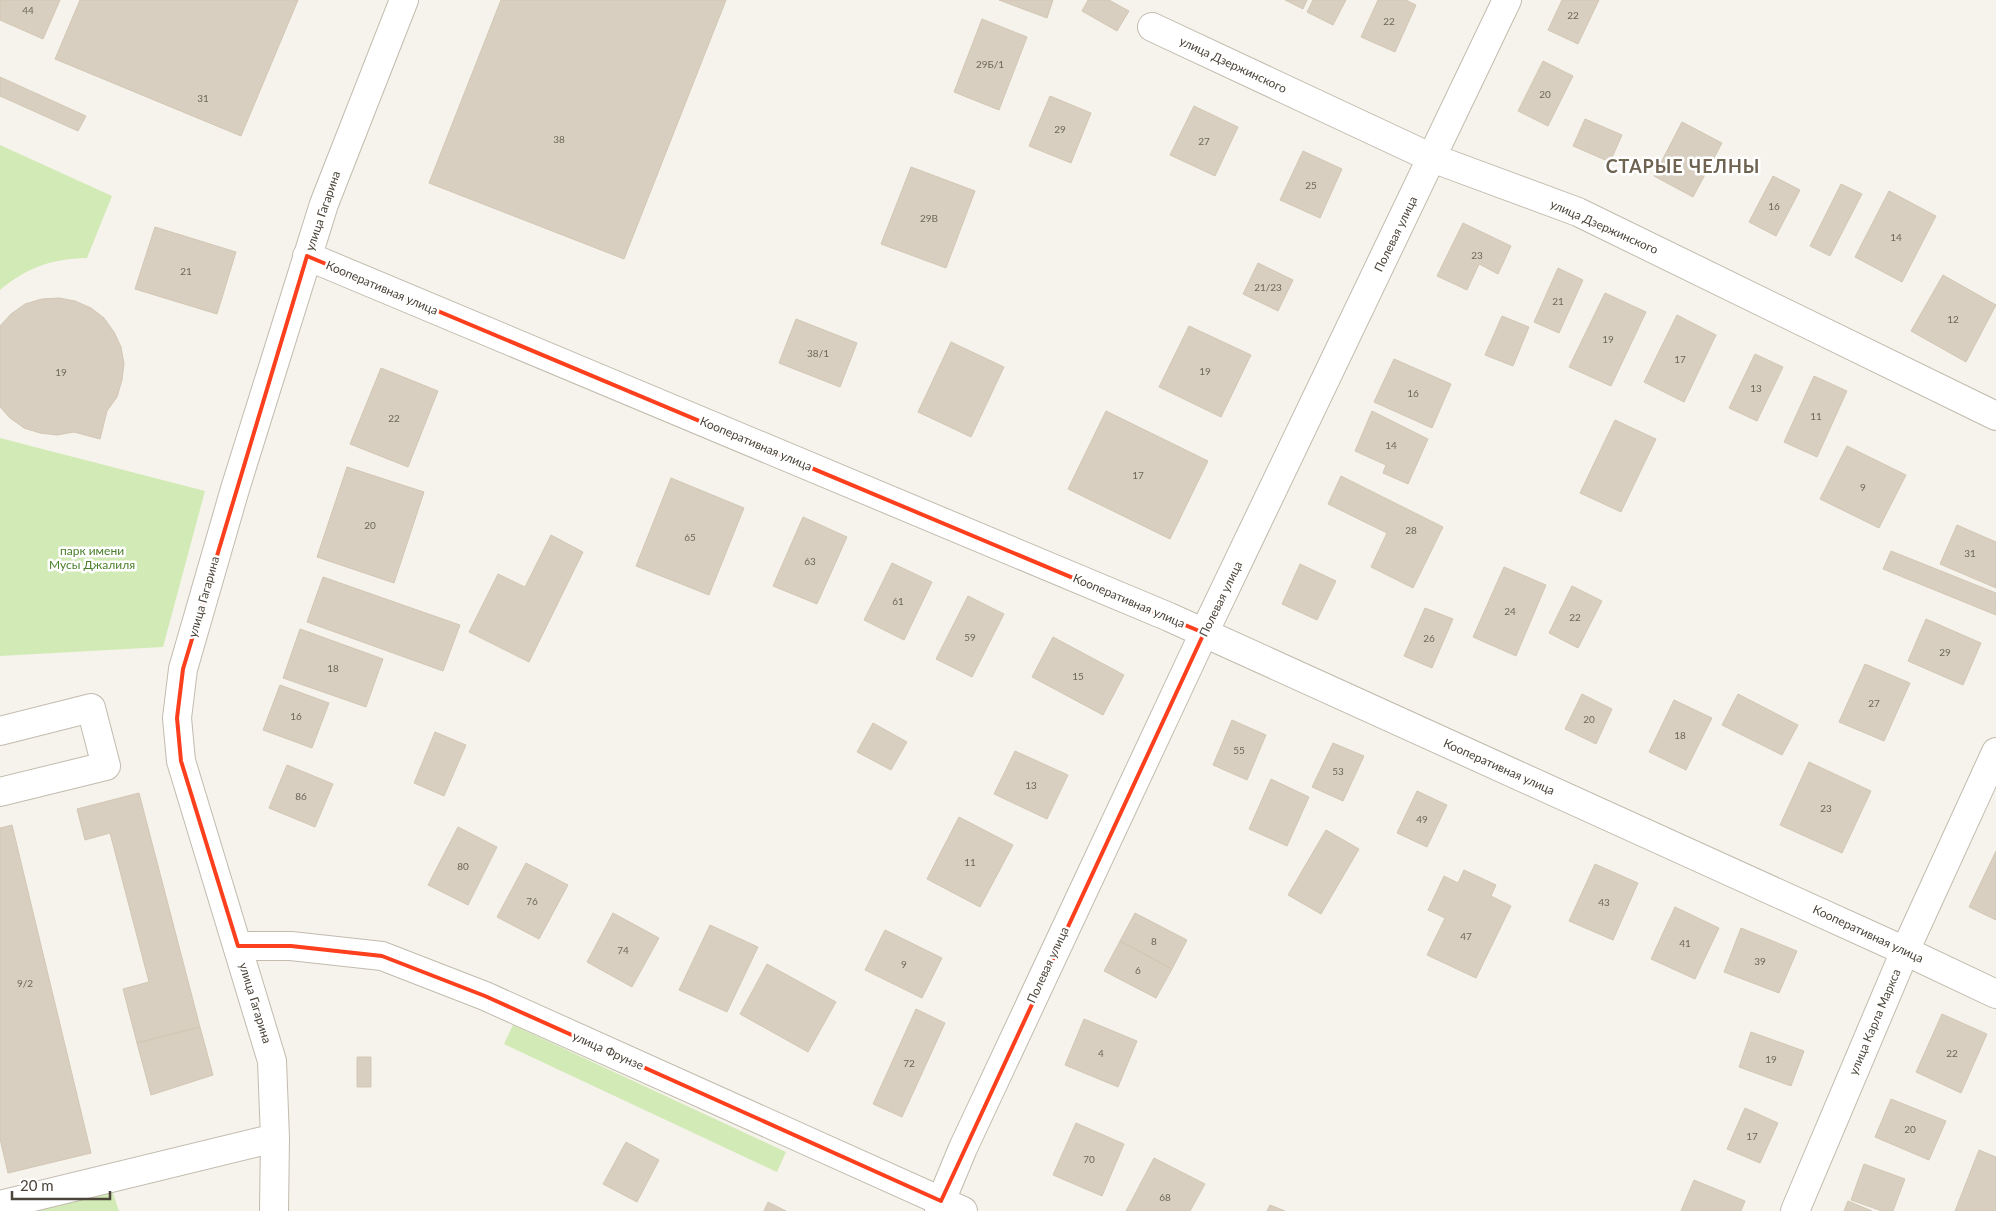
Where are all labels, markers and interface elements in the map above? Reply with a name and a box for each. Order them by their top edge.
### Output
house number: 44 [22,4,34,16]
house number: 22 [1567,9,1579,21]
house number: 22 [1383,15,1395,27]
street label: улица Дзержинского [1177,33,1289,96]
house number: 29Б/1 [976,58,1004,70]
house number: 20 [1539,88,1551,100]
house number: 31 [197,92,209,104]
house number: 29 [1054,123,1066,135]
house number: 38 [553,133,565,145]
house number: 27 [1198,135,1210,147]
district label: СТАРЫЕ ЧЕЛНЫ [1606,155,1760,177]
street label: улица Гагарина [302,169,343,253]
house number: 25 [1305,179,1317,191]
street label: Полевая улица [1371,193,1420,274]
street label: улица Дзержинского [1548,196,1661,257]
house number: 16 [1768,200,1780,212]
house number: 29В [920,212,938,224]
house number: 14 [1890,231,1902,243]
house number: 23 [1471,249,1483,261]
street label: Кооперативная улица [324,257,440,318]
house number: 21 [180,265,192,277]
house number: 21/23 [1254,281,1282,293]
house number: 21 [1552,295,1564,307]
house number: 12 [1947,313,1959,325]
house number: 19 [1602,333,1614,345]
house number: 38/1 [807,347,829,359]
house number: 17 [1674,353,1686,365]
house number: 19 [1199,365,1211,377]
house number: 19 [55,366,67,378]
house number: 13 [1750,382,1762,394]
house number: 16 [1407,387,1419,399]
house number: 11 [1810,410,1822,422]
house number: 22 [388,412,400,424]
street label: Кооперативная улица [698,413,814,474]
house number: 14 [1385,439,1397,451]
house number: 17 [1132,469,1144,481]
house number: 9 [1860,481,1866,493]
house number: 20 [364,519,376,531]
house number: 28 [1405,524,1417,536]
house number: 65 [684,531,696,543]
park label: парк имени Мусы Джалиля [49,543,135,572]
house number: 31 [1964,547,1976,559]
street label: улица Гагарина [185,555,222,639]
house number: 63 [804,555,816,567]
street label: Полевая улица [1196,558,1245,639]
street label: Кооперативная улица [1071,570,1187,631]
house number: 61 [892,595,904,607]
house number: 24 [1504,605,1516,617]
house number: 22 [1569,611,1581,623]
house number: 59 [964,631,976,643]
house number: 26 [1423,632,1435,644]
house number: 29 [1939,646,1951,658]
house number: 18 [327,662,339,674]
house number: 15 [1072,670,1084,682]
house number: 27 [1868,697,1880,709]
house number: 16 [290,710,302,722]
house number: 20 [1583,713,1595,725]
house number: 18 [1674,729,1686,741]
street label: Кооперативная улица [1441,735,1557,798]
house number: 55 [1233,744,1245,756]
house number: 53 [1332,765,1344,777]
house number: 13 [1025,779,1037,791]
house number: 86 [295,790,307,802]
house number: 23 [1820,802,1832,814]
house number: 49 [1416,813,1428,825]
house number: 11 [964,856,976,868]
house number: 80 [457,860,469,872]
house number: 76 [526,895,538,907]
house number: 43 [1598,896,1610,908]
street label: Кооперативная улица [1811,901,1926,966]
street label: Полевая улица [1023,924,1072,1005]
house number: 47 [1460,930,1472,942]
house number: 8 [1151,935,1157,947]
house number: 41 [1679,937,1691,949]
house number: 74 [617,944,629,956]
house number: 39 [1754,955,1766,967]
house number: 9 [901,958,907,970]
street label: улица Гагарина [236,961,275,1045]
house number: 6 [1135,964,1141,976]
street label: улица Карла Маркса [1845,967,1904,1077]
house number: 9/2 [17,977,33,989]
street label: улица Фрунзе [570,1028,646,1073]
house number: 4 [1098,1047,1104,1059]
house number: 22 [1946,1047,1958,1059]
house number: 19 [1765,1053,1777,1065]
house number: 72 [903,1057,915,1069]
house number: 20 [1904,1123,1916,1135]
house number: 17 [1746,1130,1758,1142]
house number: 70 [1083,1153,1095,1165]
scale bar [12,1168,110,1200]
text: 20 m [20,1176,54,1194]
house number: 68 [1159,1191,1171,1203]

